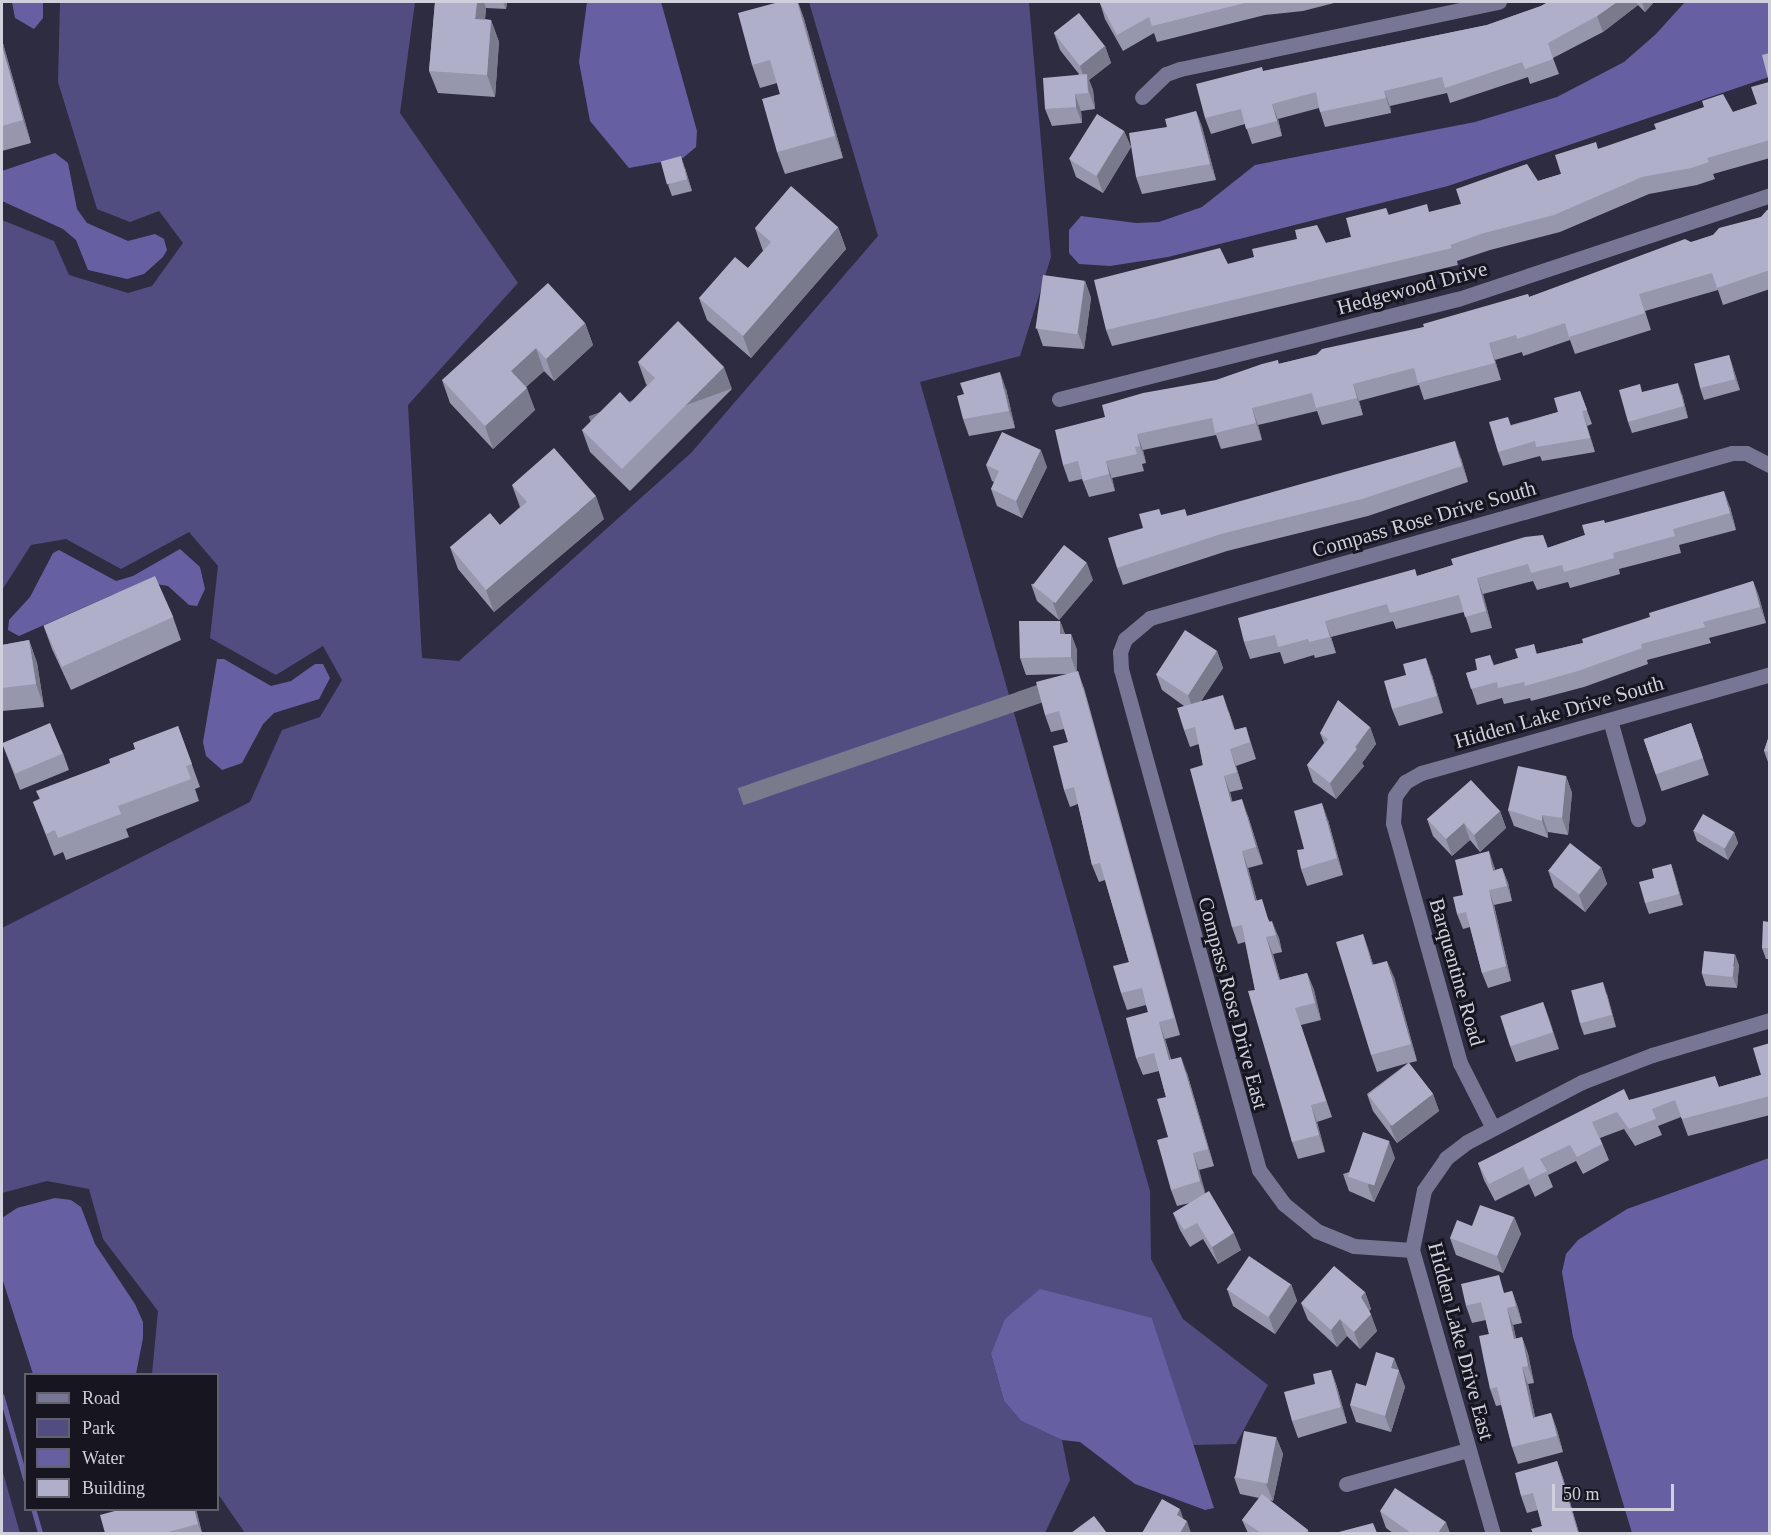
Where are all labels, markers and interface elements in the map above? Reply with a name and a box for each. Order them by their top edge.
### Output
street label: Hedgewood Drive [1334,256,1490,320]
street label: Compass Rose Drive South [1309,475,1539,563]
street label: Hidden Lake Drive South [1452,670,1666,754]
street label: Compass Rose Drive East [1193,894,1273,1112]
street label: Barquentine Road [1424,895,1490,1049]
street label: Hidden Lake Drive East [1422,1239,1500,1443]
legend [24,1373,219,1511]
text: Road [82,1388,120,1408]
text: Park [82,1418,115,1438]
text: Water [82,1448,125,1468]
scale bar [1555,1472,1676,1510]
text: Building [82,1478,145,1498]
text: 50 m [1563,1484,1600,1504]

